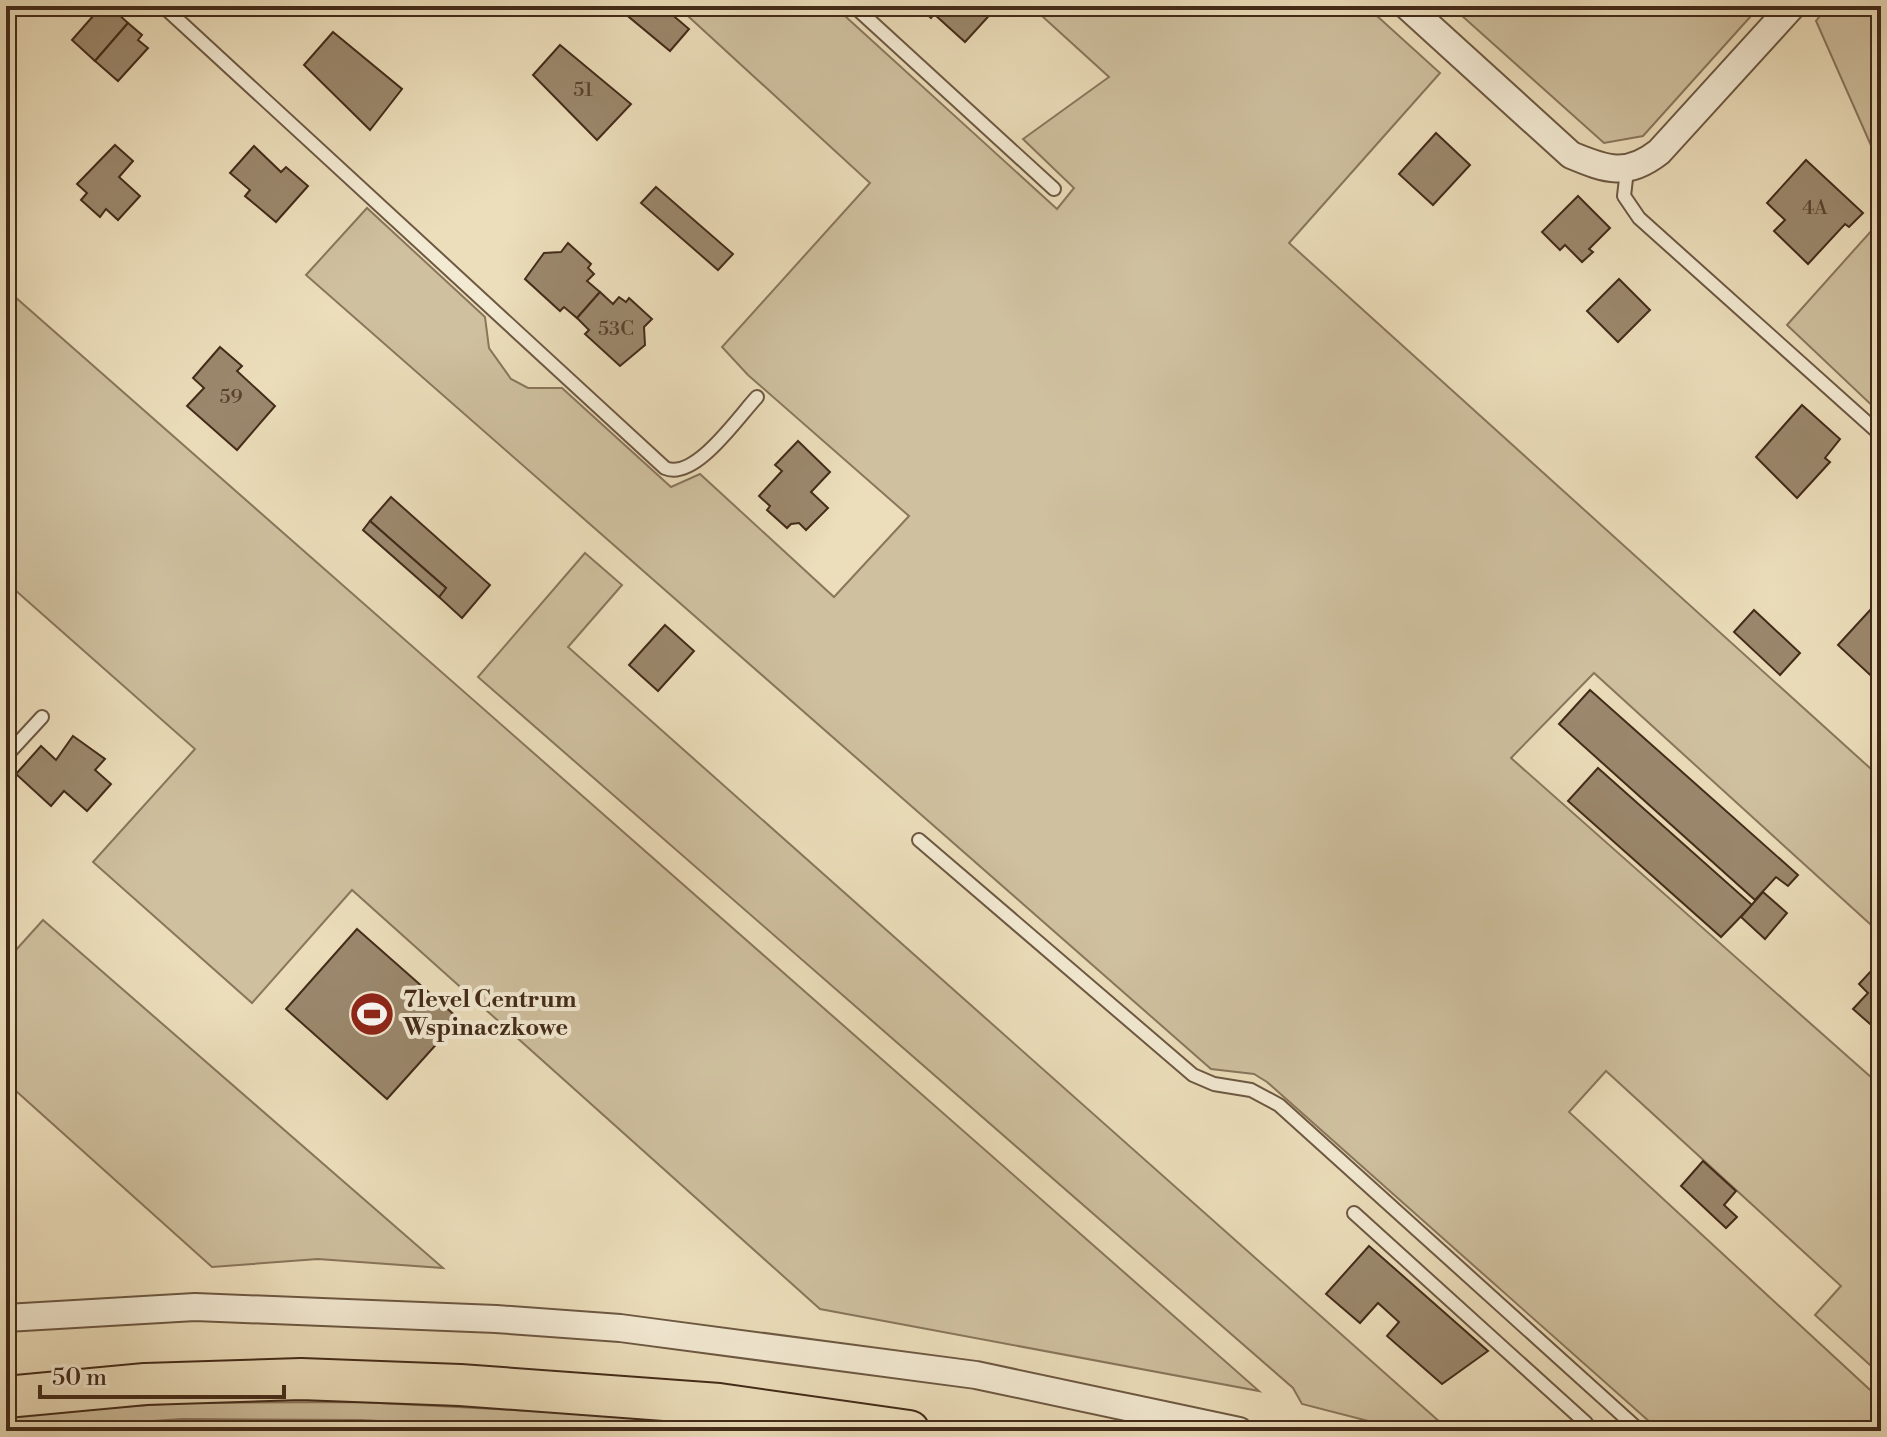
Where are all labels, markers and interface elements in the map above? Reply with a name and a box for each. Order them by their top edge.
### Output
house number: 51 [573,78,593,103]
house number: 4A [1802,196,1829,221]
house number: 53C [598,317,634,342]
house number: 59 [219,385,243,410]
place label: 7level Centrum Wspinaczkowe [402,985,577,1043]
sports icon: 7level Centrum Wspinaczkowe [348,990,396,1038]
scale bar [40,1349,284,1399]
text: 50 m [52,1363,107,1393]

